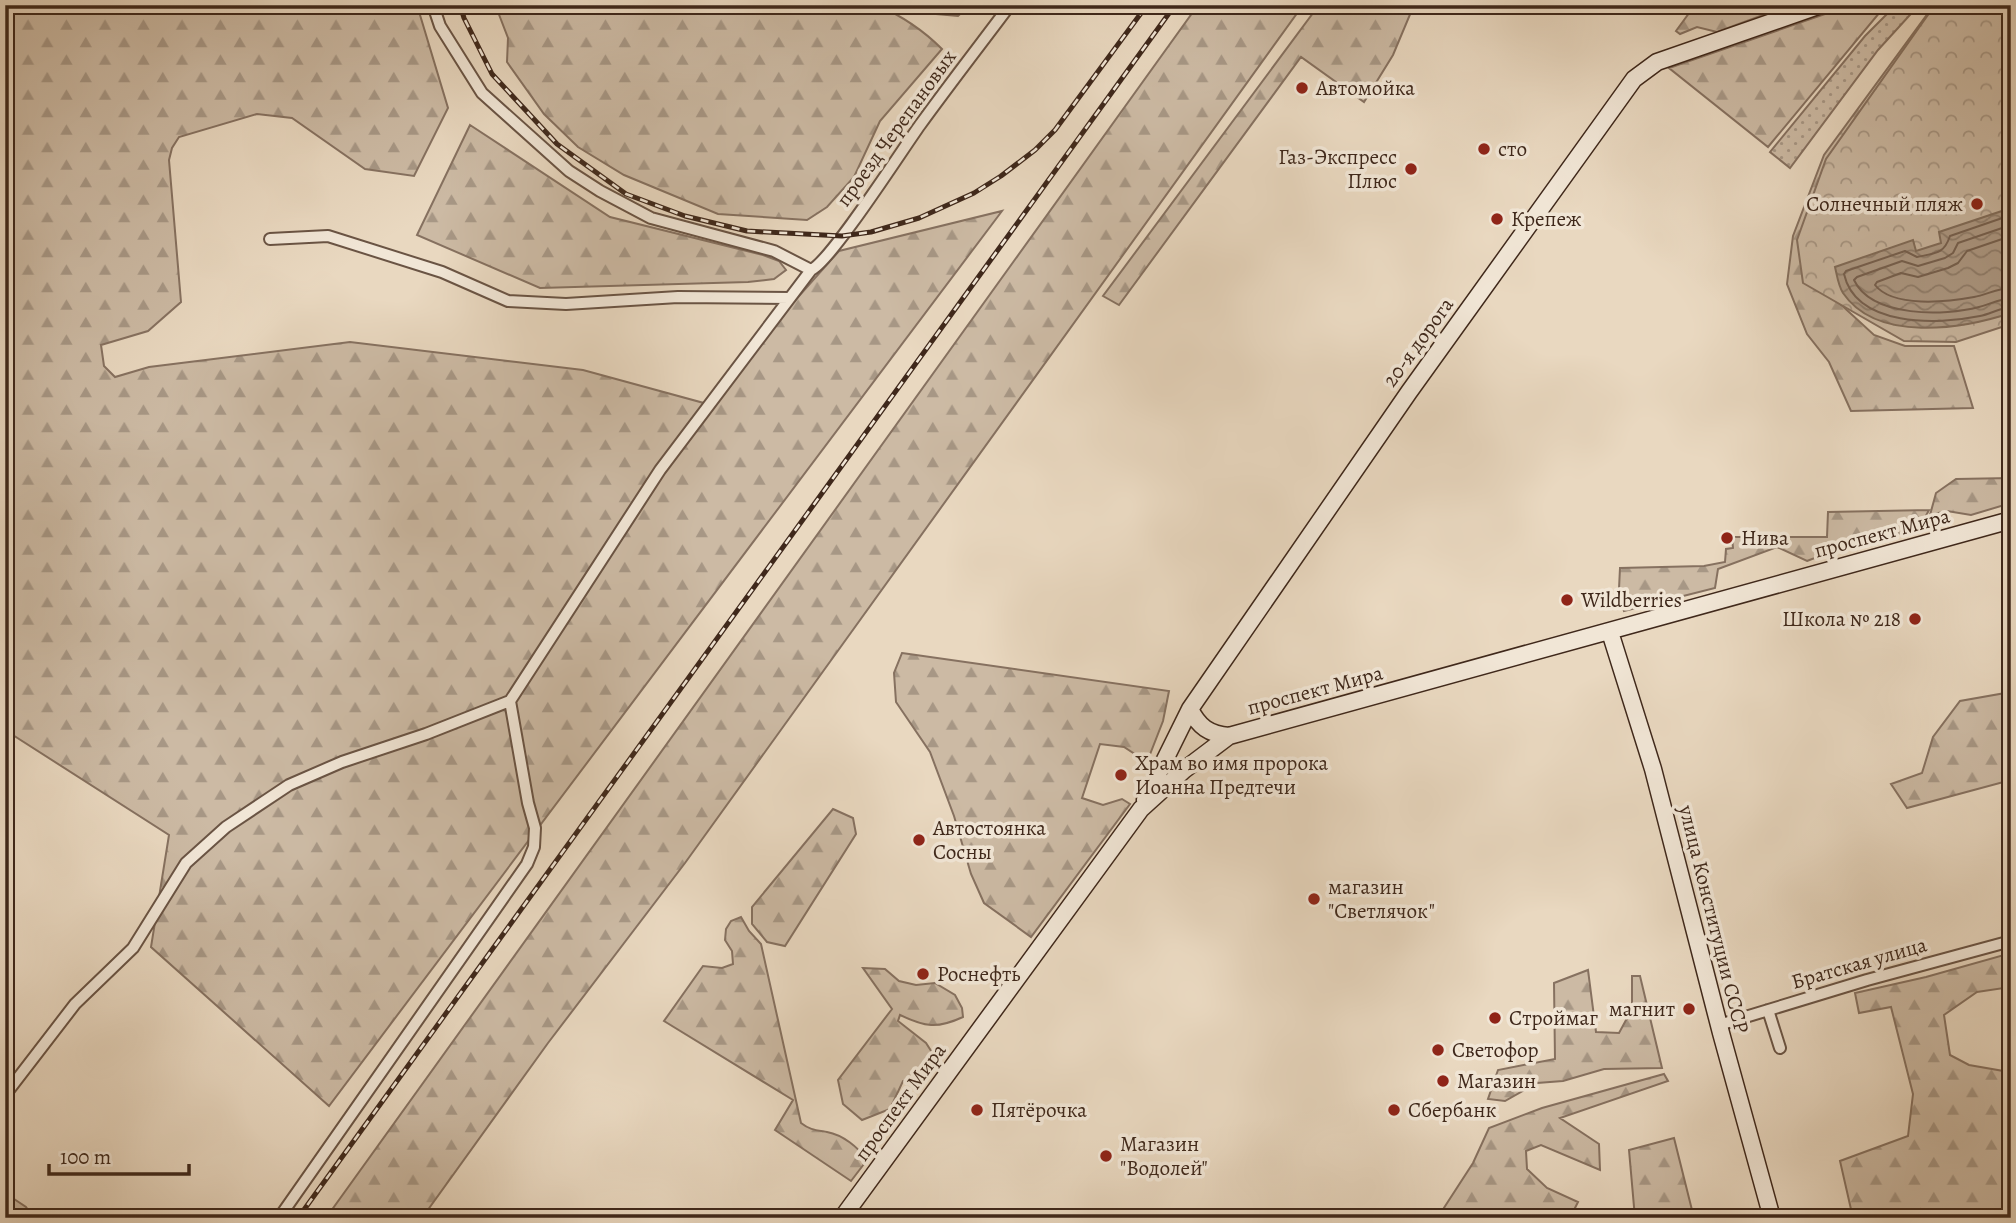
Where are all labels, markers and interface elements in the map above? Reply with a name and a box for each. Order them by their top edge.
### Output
street label: проезд Черепановых [829,43,963,212]
place label: Автомойка [1315,74,1415,102]
marker: Автомойка [1294,80,1310,96]
place label: сто [1498,135,1527,163]
marker: сто [1476,141,1492,157]
place label: Газ-Экспресс Плюс [1278,143,1397,195]
marker: Газ-Экспресс Плюс [1403,161,1419,177]
place label: Солнечный пляж [1806,190,1963,218]
marker: Солнечный пляж [1969,196,1985,212]
place label: Крепеж [1511,205,1582,233]
marker: Крепеж [1489,211,1505,227]
street label: 20-я дорога [1376,291,1460,392]
street label: проспект Мира [1811,501,1953,565]
place label: Нива [1741,524,1789,552]
marker: Нива [1719,530,1735,546]
place label: Wildberries [1580,586,1682,614]
marker: Wildberries [1559,592,1575,608]
place label: Школа № 218 [1782,605,1901,633]
marker: Школа № 218 [1907,611,1923,627]
street label: проспект Мира [1244,658,1386,722]
place label: Храм во имя пророка Иоанна Предтечи [1135,749,1328,801]
marker: Храм во имя пророка Иоанна Предтечи [1113,767,1129,783]
street label: улица Конституции СССР [1672,801,1756,1036]
place label: Автостоянка Сосны [932,814,1046,866]
marker: Автостоянка Сосны [911,832,927,848]
place label: магазин "Светлячок" [1328,873,1435,925]
marker: магазин "Светлячок" [1306,891,1322,907]
street label: Братская улица [1788,930,1930,996]
place label: Роснефть [937,960,1020,988]
marker: Роснефть [915,966,931,982]
place label: магнит [1609,995,1675,1023]
marker: магнит [1681,1001,1697,1017]
place label: Строймаг [1509,1004,1598,1032]
marker: Строймаг [1487,1010,1503,1026]
place label: Светофор [1452,1036,1539,1064]
street label: проспект Мира [848,1037,952,1167]
marker: Светофор [1430,1042,1446,1058]
place label: Магазин [1457,1067,1536,1095]
marker: Магазин [1435,1073,1451,1089]
place label: Пятёрочка [991,1096,1087,1124]
place label: Сбербанк [1408,1096,1496,1124]
marker: Пятёрочка [969,1102,985,1118]
marker: Сбербанк [1386,1102,1402,1118]
place label: Магазин "Водолей" [1120,1130,1208,1182]
scale bar [49,1132,189,1176]
text: 100 m [60,1143,111,1171]
marker: Магазин "Водолей" [1098,1148,1114,1164]

